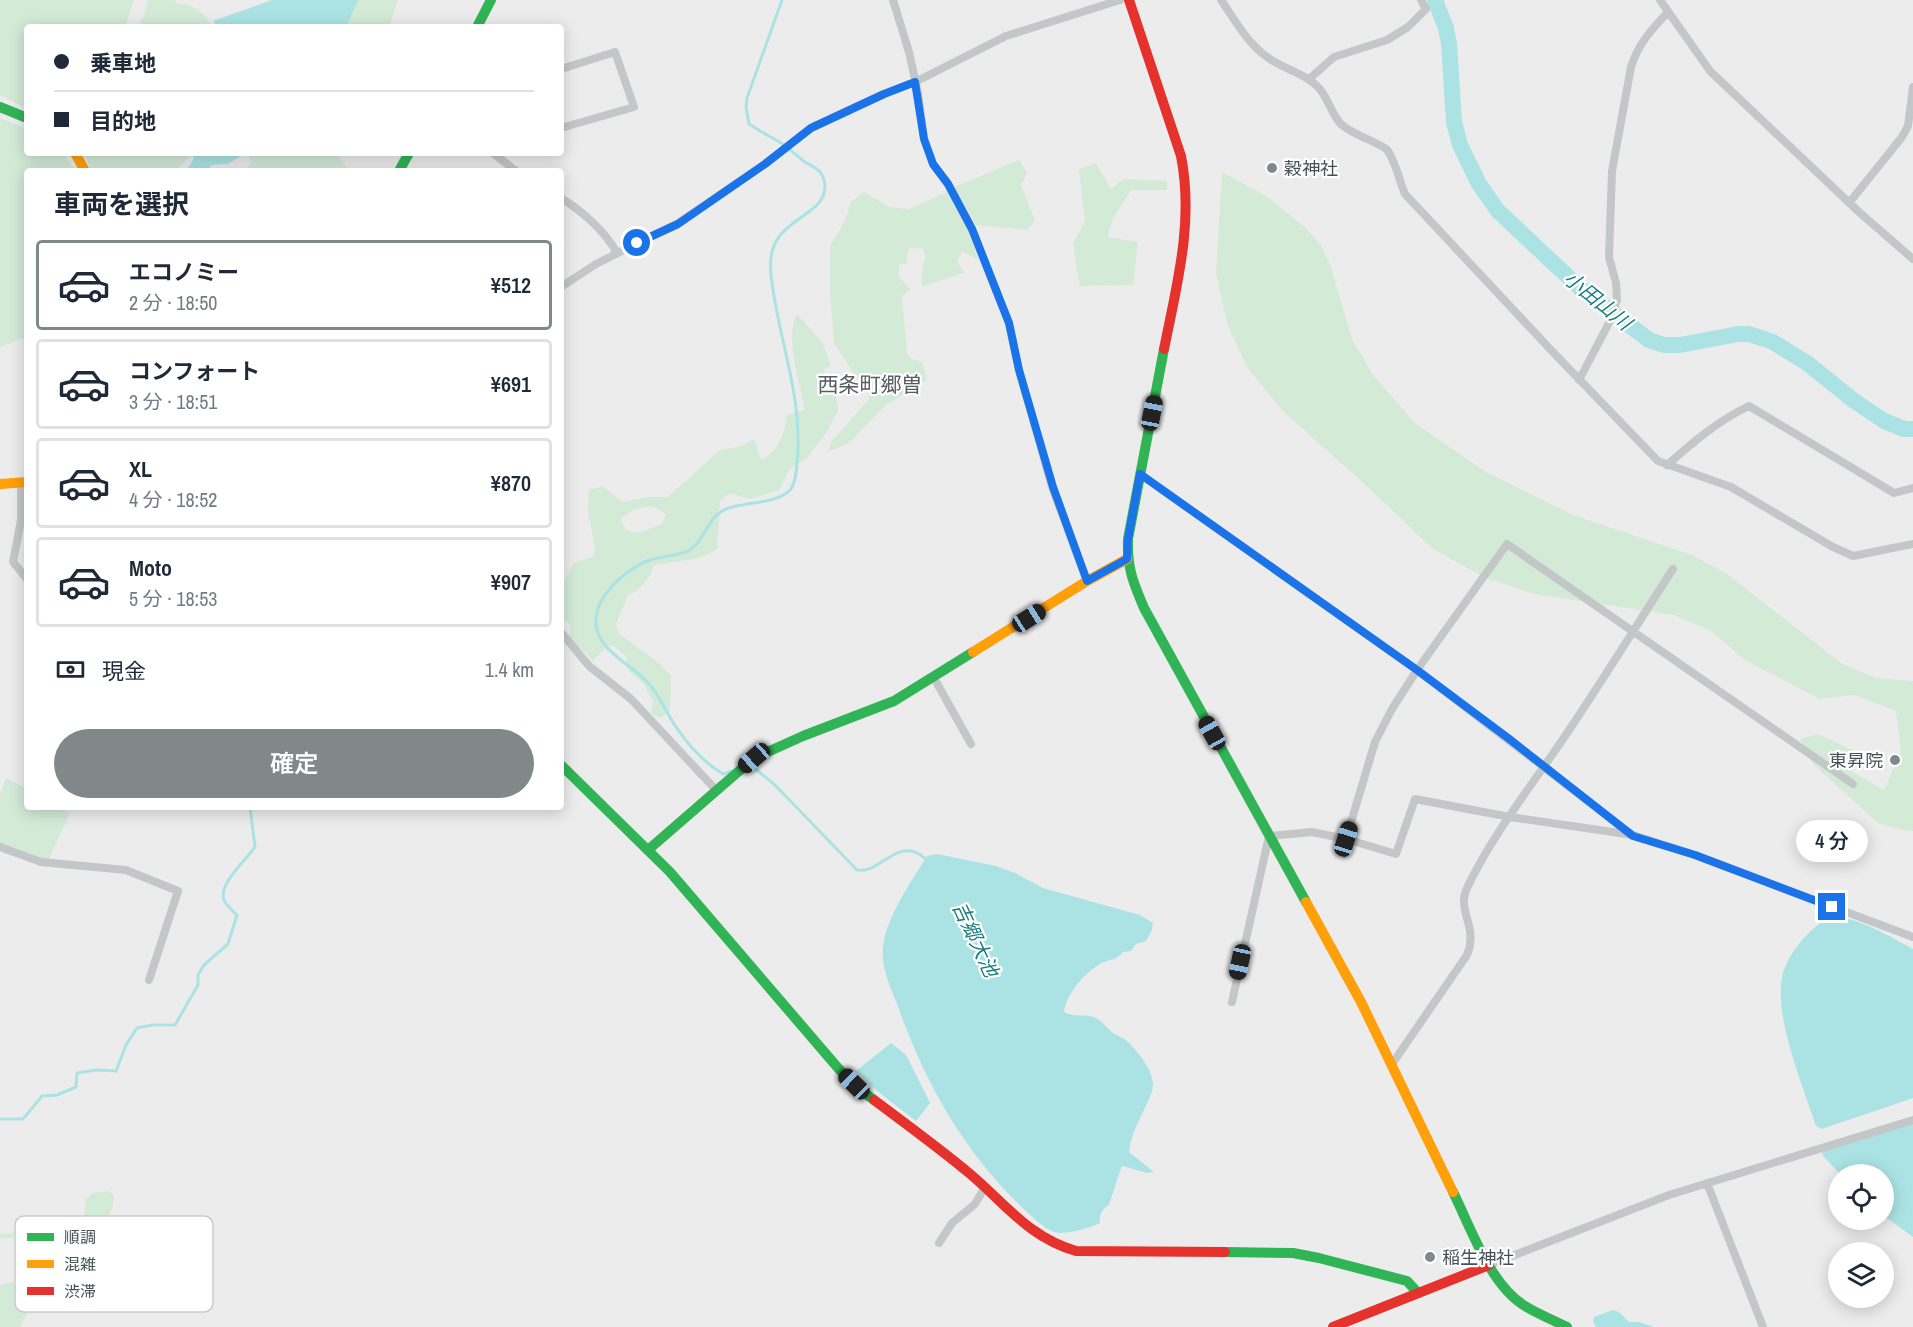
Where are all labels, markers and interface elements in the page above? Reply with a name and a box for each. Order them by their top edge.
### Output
text: 乗車地 [90,48,156,78]
text: 目的地 [90,106,156,136]
place label: 穀神社 [1284,156,1338,181]
marker: 穀神社 [1265,161,1279,175]
text: 車両を選択 [54,186,189,222]
route start [623,229,650,256]
text: エコノミー [129,257,239,287]
icon: car [57,258,111,312]
water label: 小田山川 [1558,264,1639,337]
text: ¥512 [491,270,531,300]
text: 2 分 · 18:50 [129,289,217,316]
text: コンフォート [129,356,260,386]
icon: car [57,357,111,411]
text: ¥691 [491,369,531,399]
district label: 西条町郷曽 [818,370,923,399]
text: 3 分 · 18:51 [129,388,217,415]
car [1140,394,1164,432]
text: XL [129,454,152,484]
icon: car [57,456,111,510]
text: ¥870 [491,468,531,498]
text: 4 分 · 18:52 [129,486,217,513]
text: Moto [129,553,172,583]
icon: car [57,555,111,609]
text: ¥907 [491,567,531,597]
text: 5 分 · 18:53 [129,585,217,612]
car [1009,601,1049,635]
icon: cash [54,653,87,686]
text: 現金 [102,656,146,686]
text: 1.4 km [485,656,534,683]
car [1195,713,1229,753]
button: 確定 [54,729,534,798]
car [735,739,773,777]
place label: 東昇院 [1829,748,1883,773]
marker: 東昇院 [1888,753,1902,767]
car [1332,819,1360,859]
callout: 4 分 [1796,820,1868,862]
text: 4 分 [1815,827,1849,854]
route end [1818,893,1845,920]
water label: 吉郷大池 [947,897,1006,983]
car [1227,943,1253,981]
car [835,1065,873,1103]
map controls [1828,1164,1894,1308]
button: locate [1828,1164,1894,1230]
legend [15,1216,213,1312]
text: 順調 [64,1226,96,1248]
button: layers [1828,1242,1894,1308]
place label: 稲生神社 [1442,1245,1514,1270]
marker: 稲生神社 [1423,1250,1437,1264]
text: 混雑 [64,1253,96,1275]
text: 渋滞 [64,1280,96,1302]

